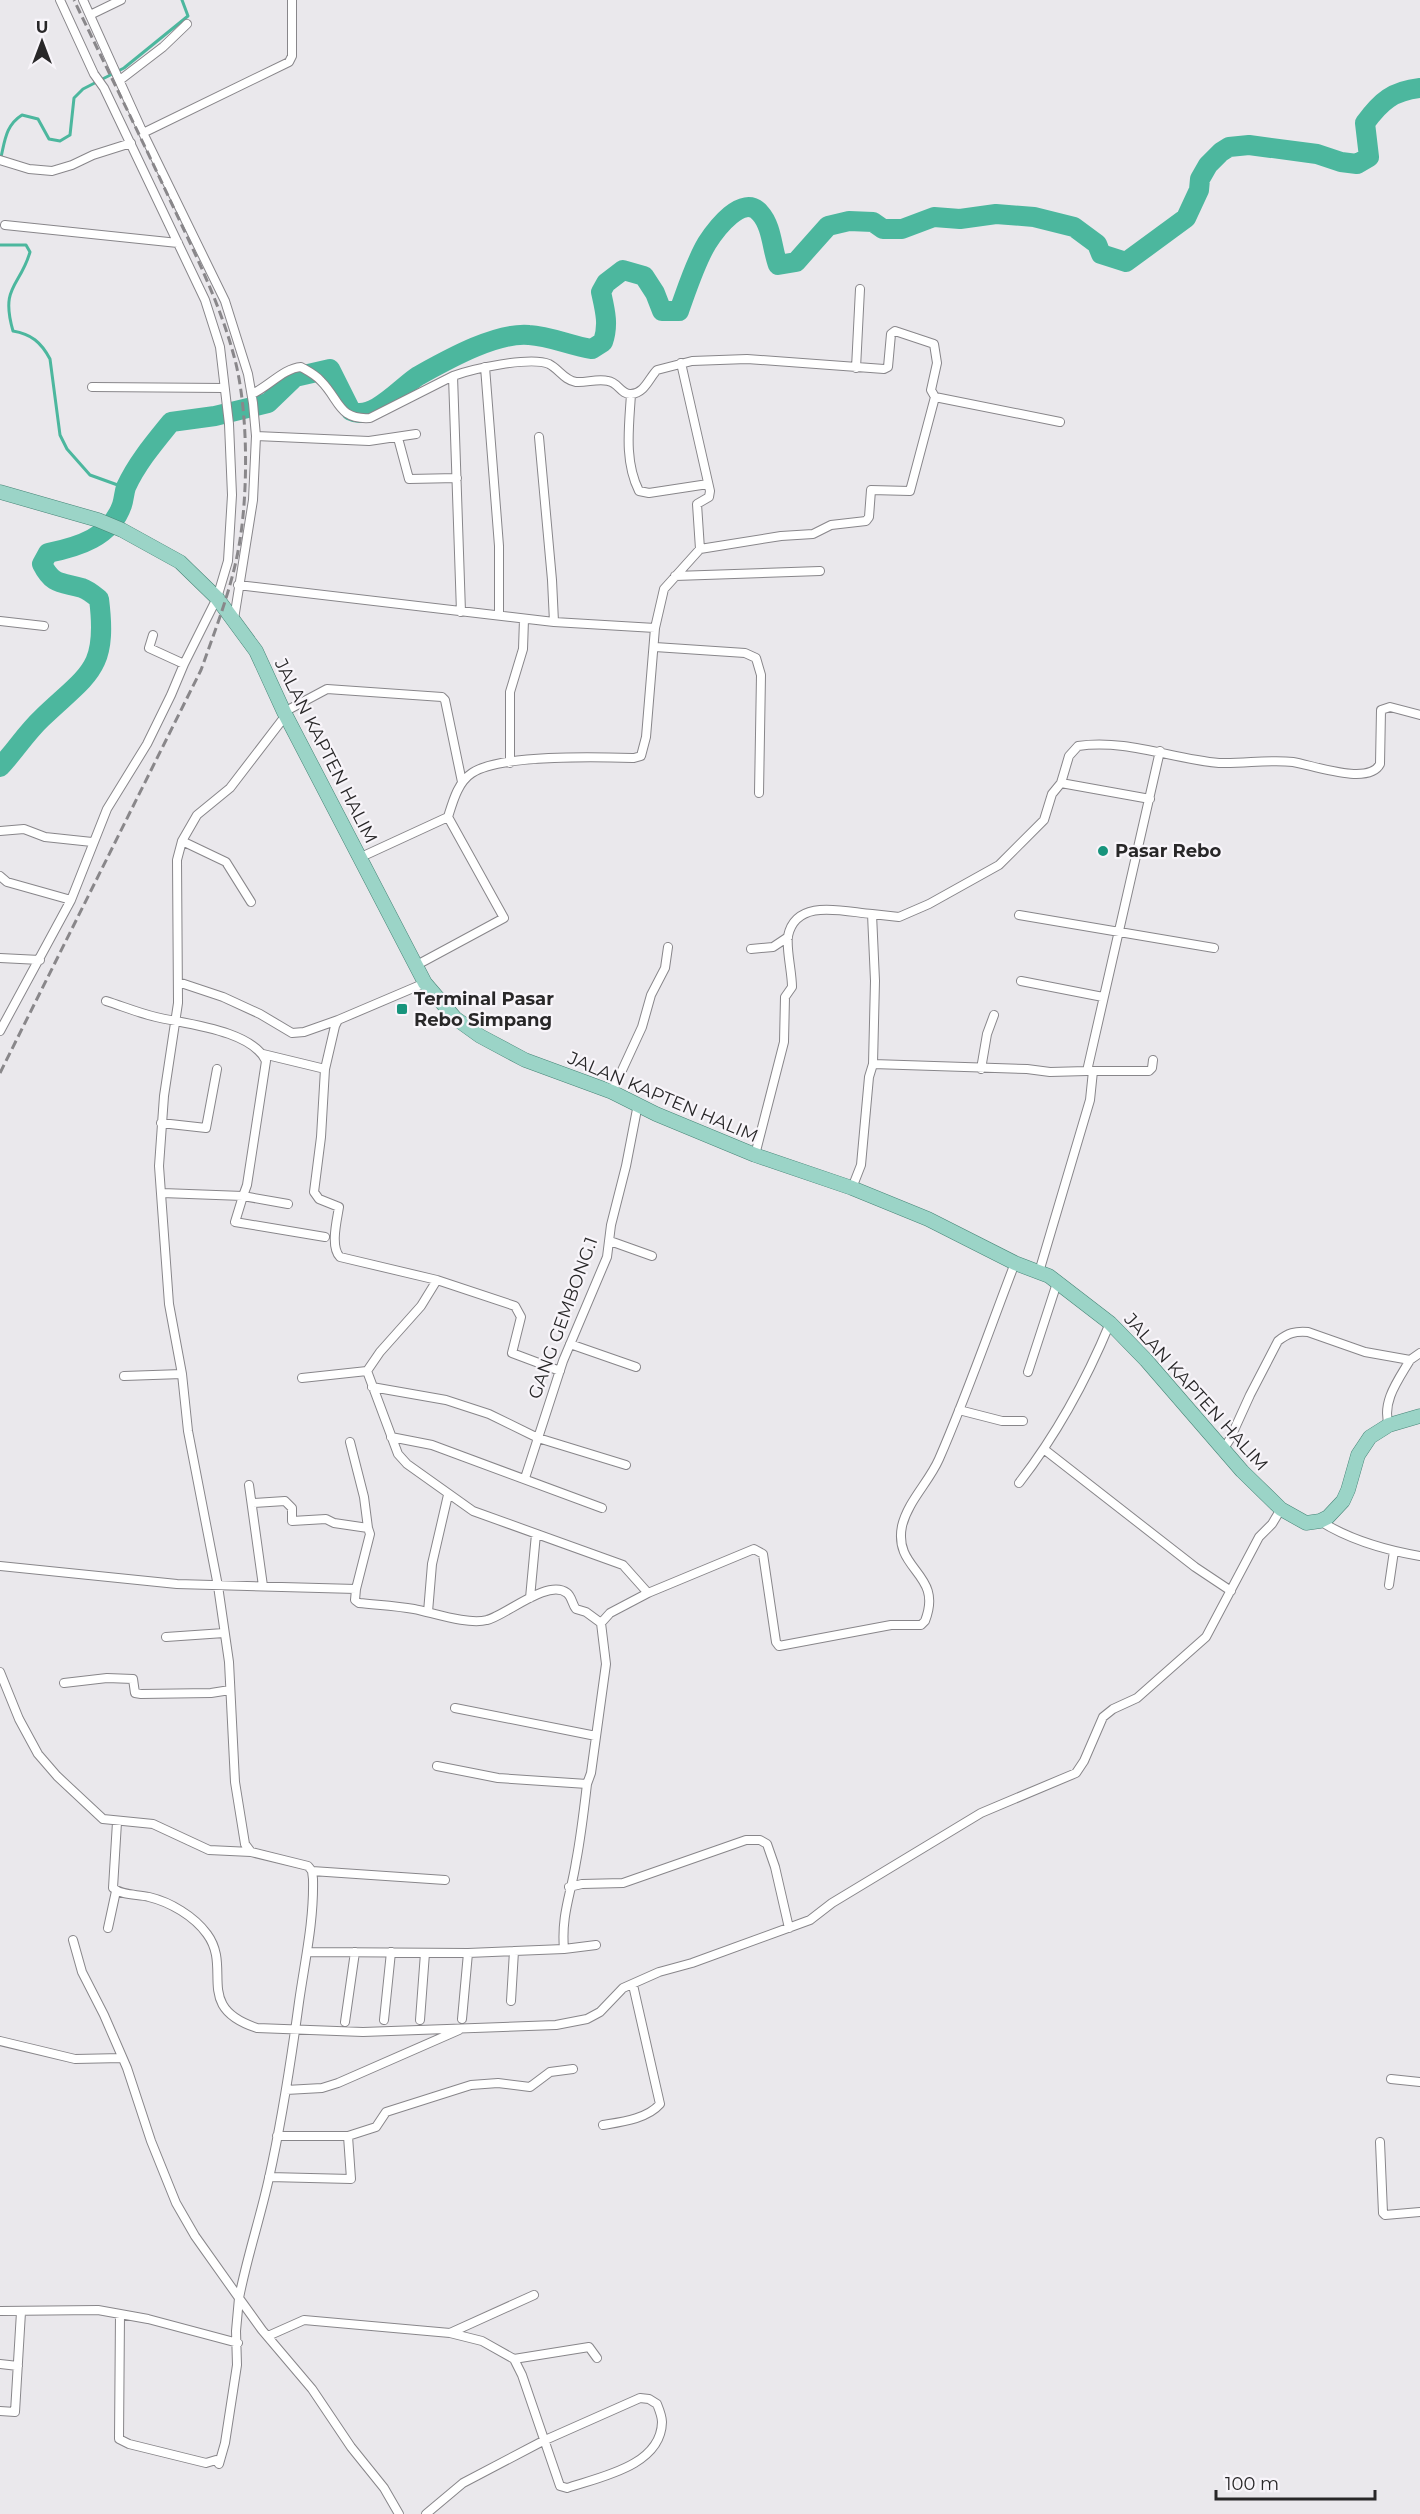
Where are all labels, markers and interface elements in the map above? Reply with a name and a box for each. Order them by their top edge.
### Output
north arrow [12,12,72,72]
text: U [36,18,48,37]
street label: JALAN KAPTEN HALIM [269,654,382,847]
place label: Pasar Rebo [1115,840,1222,862]
marker: Pasar Rebo [1096,844,1110,858]
place label: Terminal Pasar Rebo Simpang [414,988,554,1031]
marker: Terminal Pasar Rebo Simpang [395,1002,409,1016]
street label: JALAN KAPTEN HALIM [564,1047,761,1147]
street label: GANG GEMBONG.1 [523,1234,603,1402]
street label: JALAN KAPTEN HALIM [1119,1308,1273,1475]
scale bar [1216,2463,1375,2501]
text: 100 m [1225,2473,1279,2495]

